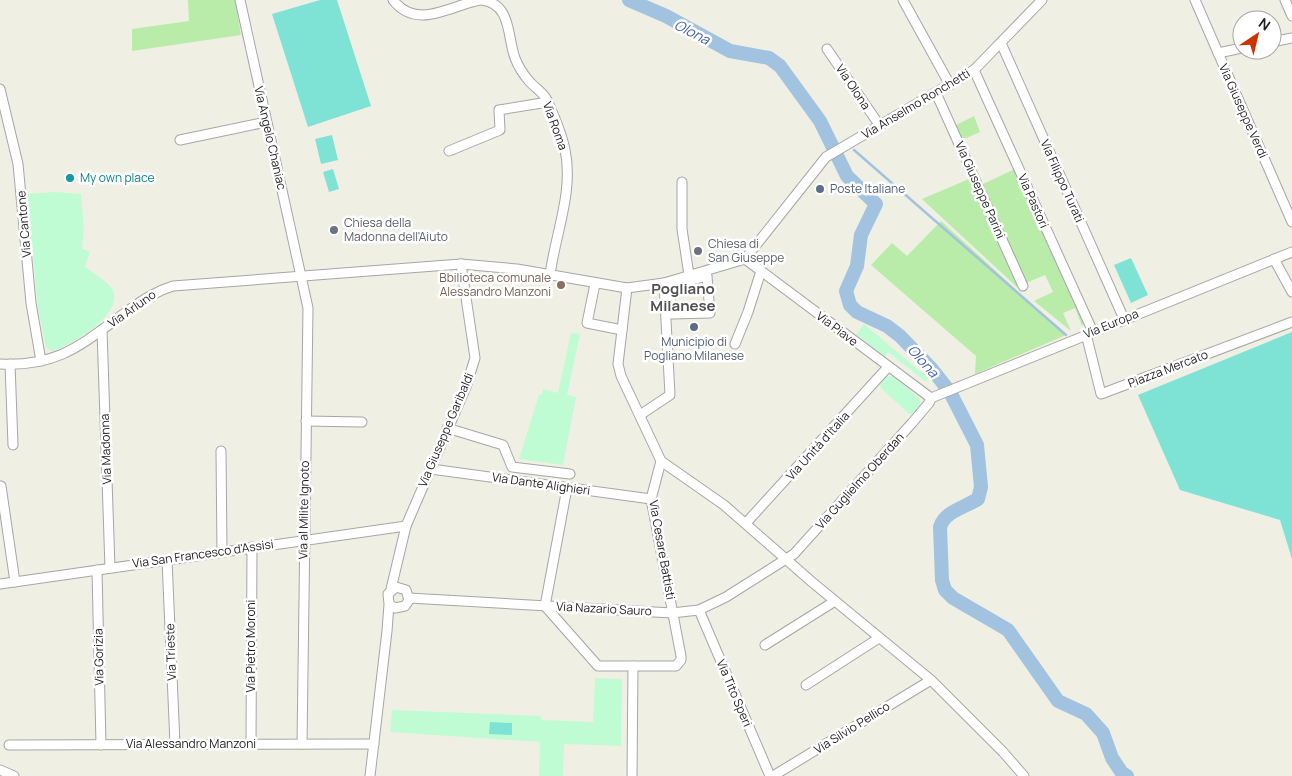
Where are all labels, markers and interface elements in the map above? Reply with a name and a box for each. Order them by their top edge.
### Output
north arrow [1232,10,1282,60]
text: N [1255,13,1274,35]
water label: Olona [671,15,714,49]
street label: Via Olona [832,61,875,113]
street label: Via Giuseppe Verdi [1215,61,1272,161]
street label: Via Anselmo Ronchetti [858,64,973,143]
street label: Via Angelo Chaniac [250,85,291,192]
street label: Via Roma [539,99,572,152]
street label: Via Filippo Turati [1037,137,1088,225]
street label: Via Giuseppe Parini [951,139,1010,241]
place label: My own place [80,169,154,186]
street label: Via Pastori [1014,171,1053,231]
marker: My own place [64,172,76,184]
place label: Poste Italiane [830,180,905,197]
marker: Poste Italiane [814,183,826,195]
street label: Via Cantone [12,190,35,258]
place label: Chiesa della Madonna dell'Aiuto [344,214,448,245]
marker: Chiesa della Madonna dell'Aiuto [328,224,340,236]
place label: Chiesa di San Giuseppe [708,235,784,266]
marker: Chiesa di San Giuseppe [692,245,704,257]
place label: Bbilioteca comunale Alessandro Manzoni [439,269,551,300]
district label: Pogliano Milanese [650,278,716,316]
marker: Bbilioteca comunale Alessandro Manzoni [555,279,567,291]
street label: Via Arluno [104,286,159,331]
street label: Via Europa [1081,305,1141,342]
street label: Via Piave [813,307,862,350]
marker: Municipio di Pogliano Milanese [688,321,700,333]
place label: Municipio di Pogliano Milanese [644,333,744,364]
water label: Olona [904,340,944,382]
street label: Piazza Mercato [1125,345,1210,392]
street label: Via Giuseppe Garibaldi [414,370,477,490]
street label: Via Unità d'Italia [782,408,853,484]
street label: Via Madonna [96,413,115,485]
street label: Via Guglielmo Oberdan [812,429,908,533]
street label: Via al Milite Ignoto [294,460,313,560]
street label: Via Dante Alighieri [491,468,591,499]
street label: Via Cesare Battisti [645,499,680,601]
street label: Via San Francesco d'Assisi [131,535,275,572]
street label: Via Nazario Sauro [556,598,652,619]
street label: Via Pietro Moroni [242,600,259,692]
street label: Via Trieste [161,623,180,681]
street label: Via Gorizia [90,628,107,686]
street label: Via Tito Speri [713,657,756,729]
street label: Via Silvio Pellico [811,697,893,758]
street label: Via Alessandro Manzoni [126,735,256,752]

